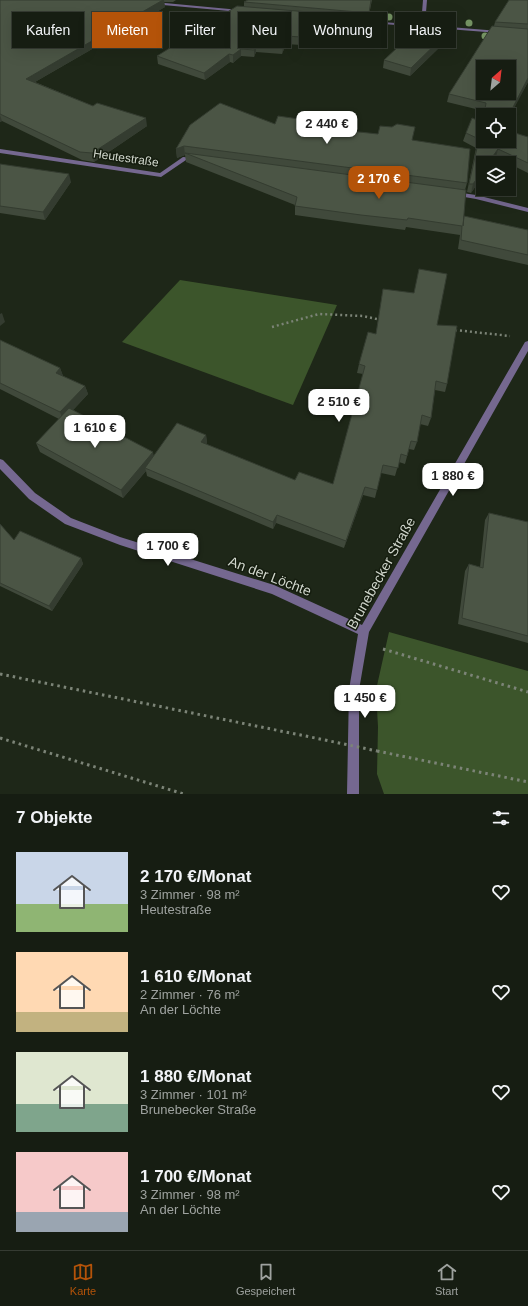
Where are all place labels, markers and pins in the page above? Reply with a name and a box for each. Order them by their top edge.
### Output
pin: 2 440 € [290,111,364,145]
pin: 2 170 € [342,166,416,200]
pin: 2 510 € [302,389,376,423]
pin: 1 610 € [58,415,132,449]
pin: 1 880 € [416,463,490,497]
pin: 1 700 € [131,533,205,567]
pin: 1 450 € [328,685,402,719]

